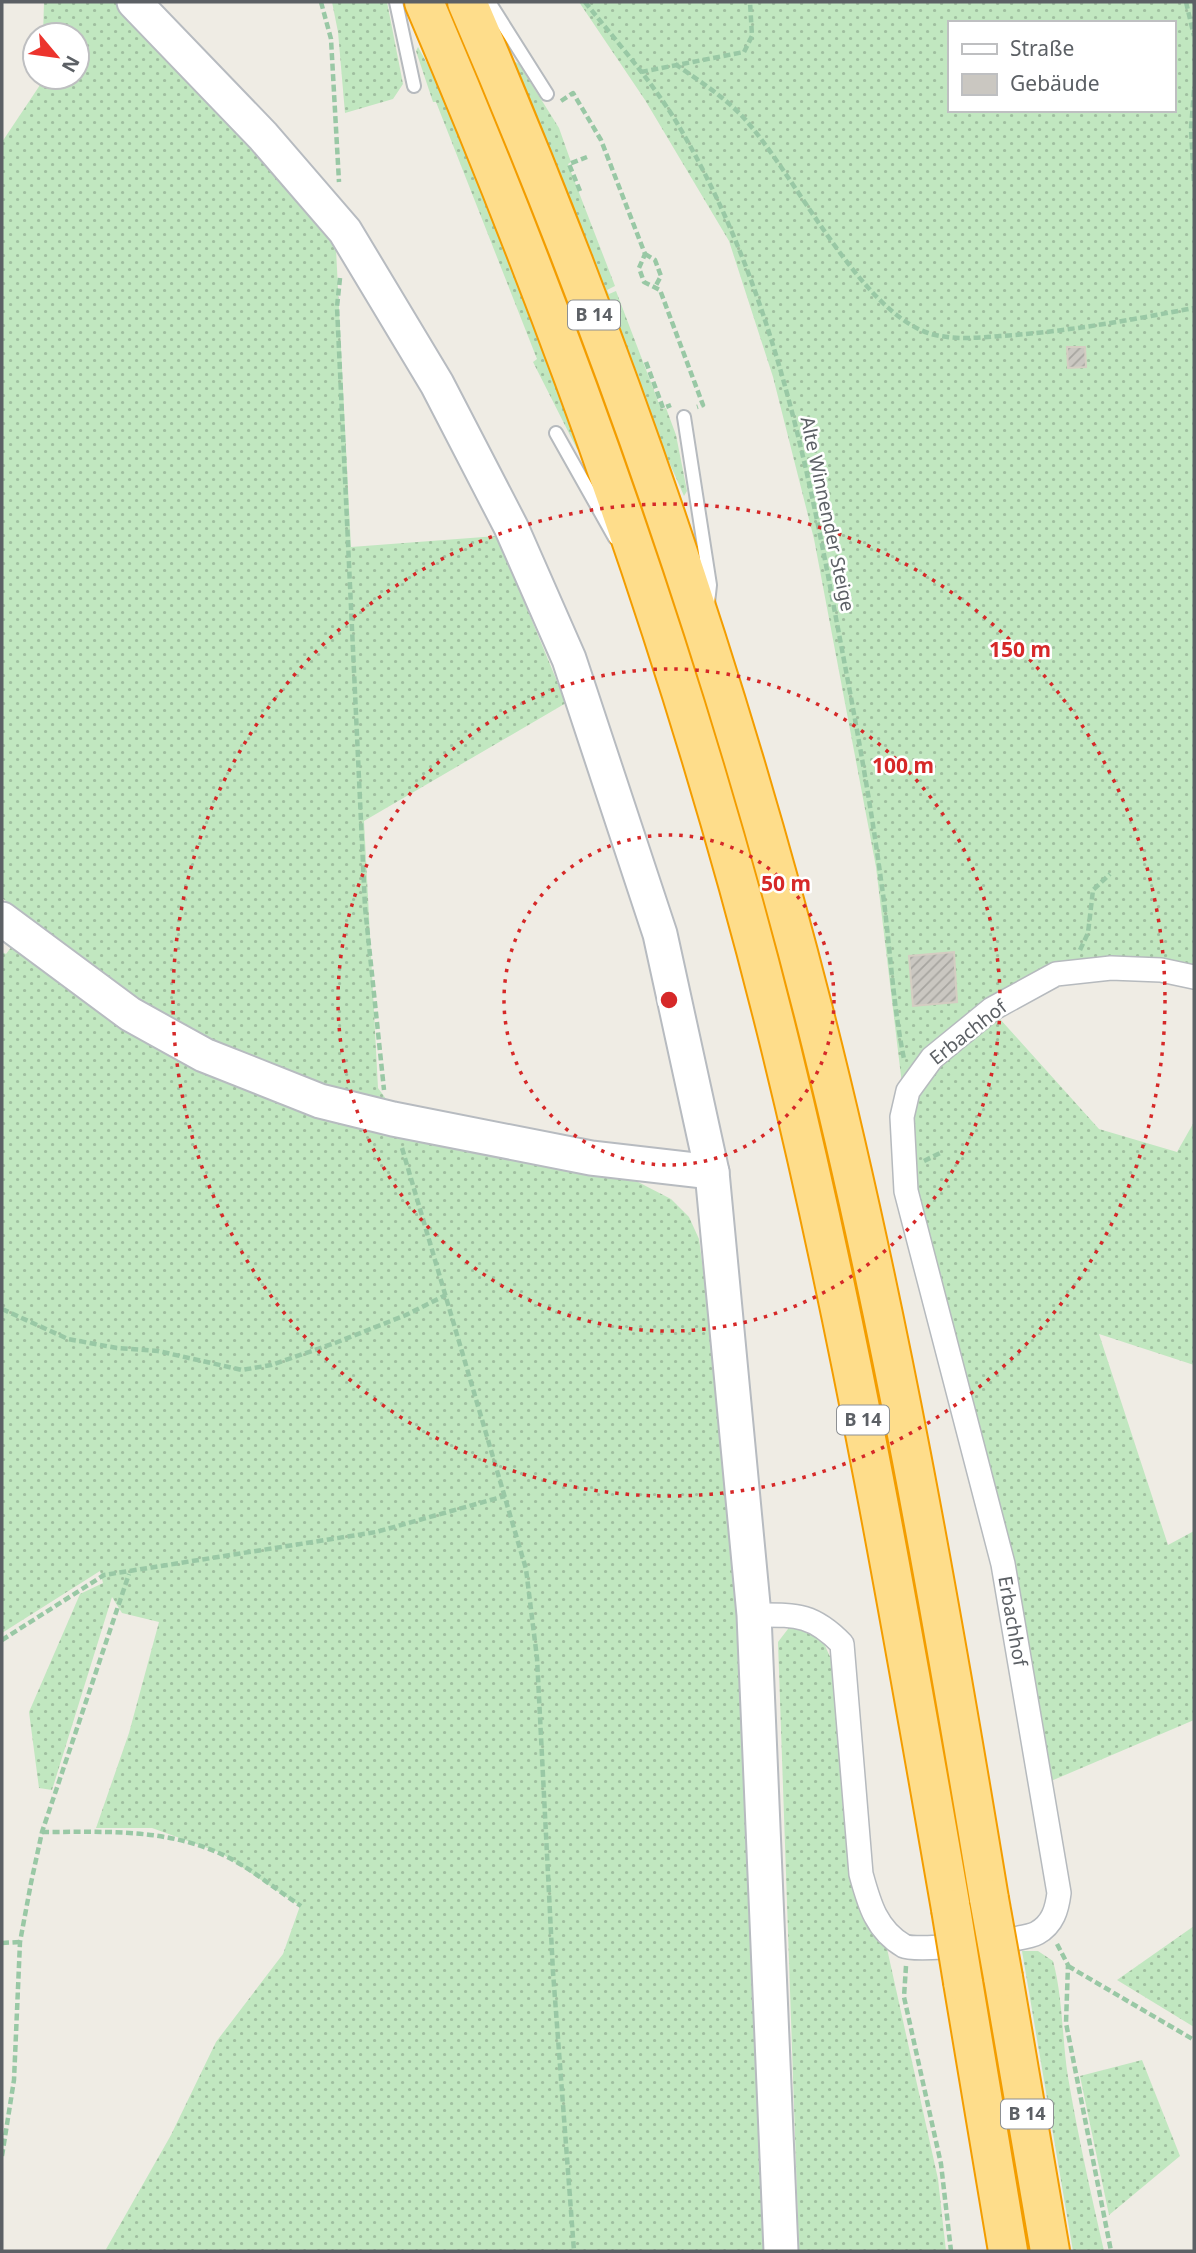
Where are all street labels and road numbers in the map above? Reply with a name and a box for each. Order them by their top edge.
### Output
road number: B 14 [568,300,620,330]
street label: Alte Winnender Steige [795,414,861,614]
street label: Erbachhof [924,993,1013,1070]
road number: B 14 [837,1406,889,1434]
street label: Erbachhof [992,1574,1034,1670]
road number: B 14 [1001,2100,1053,2128]

